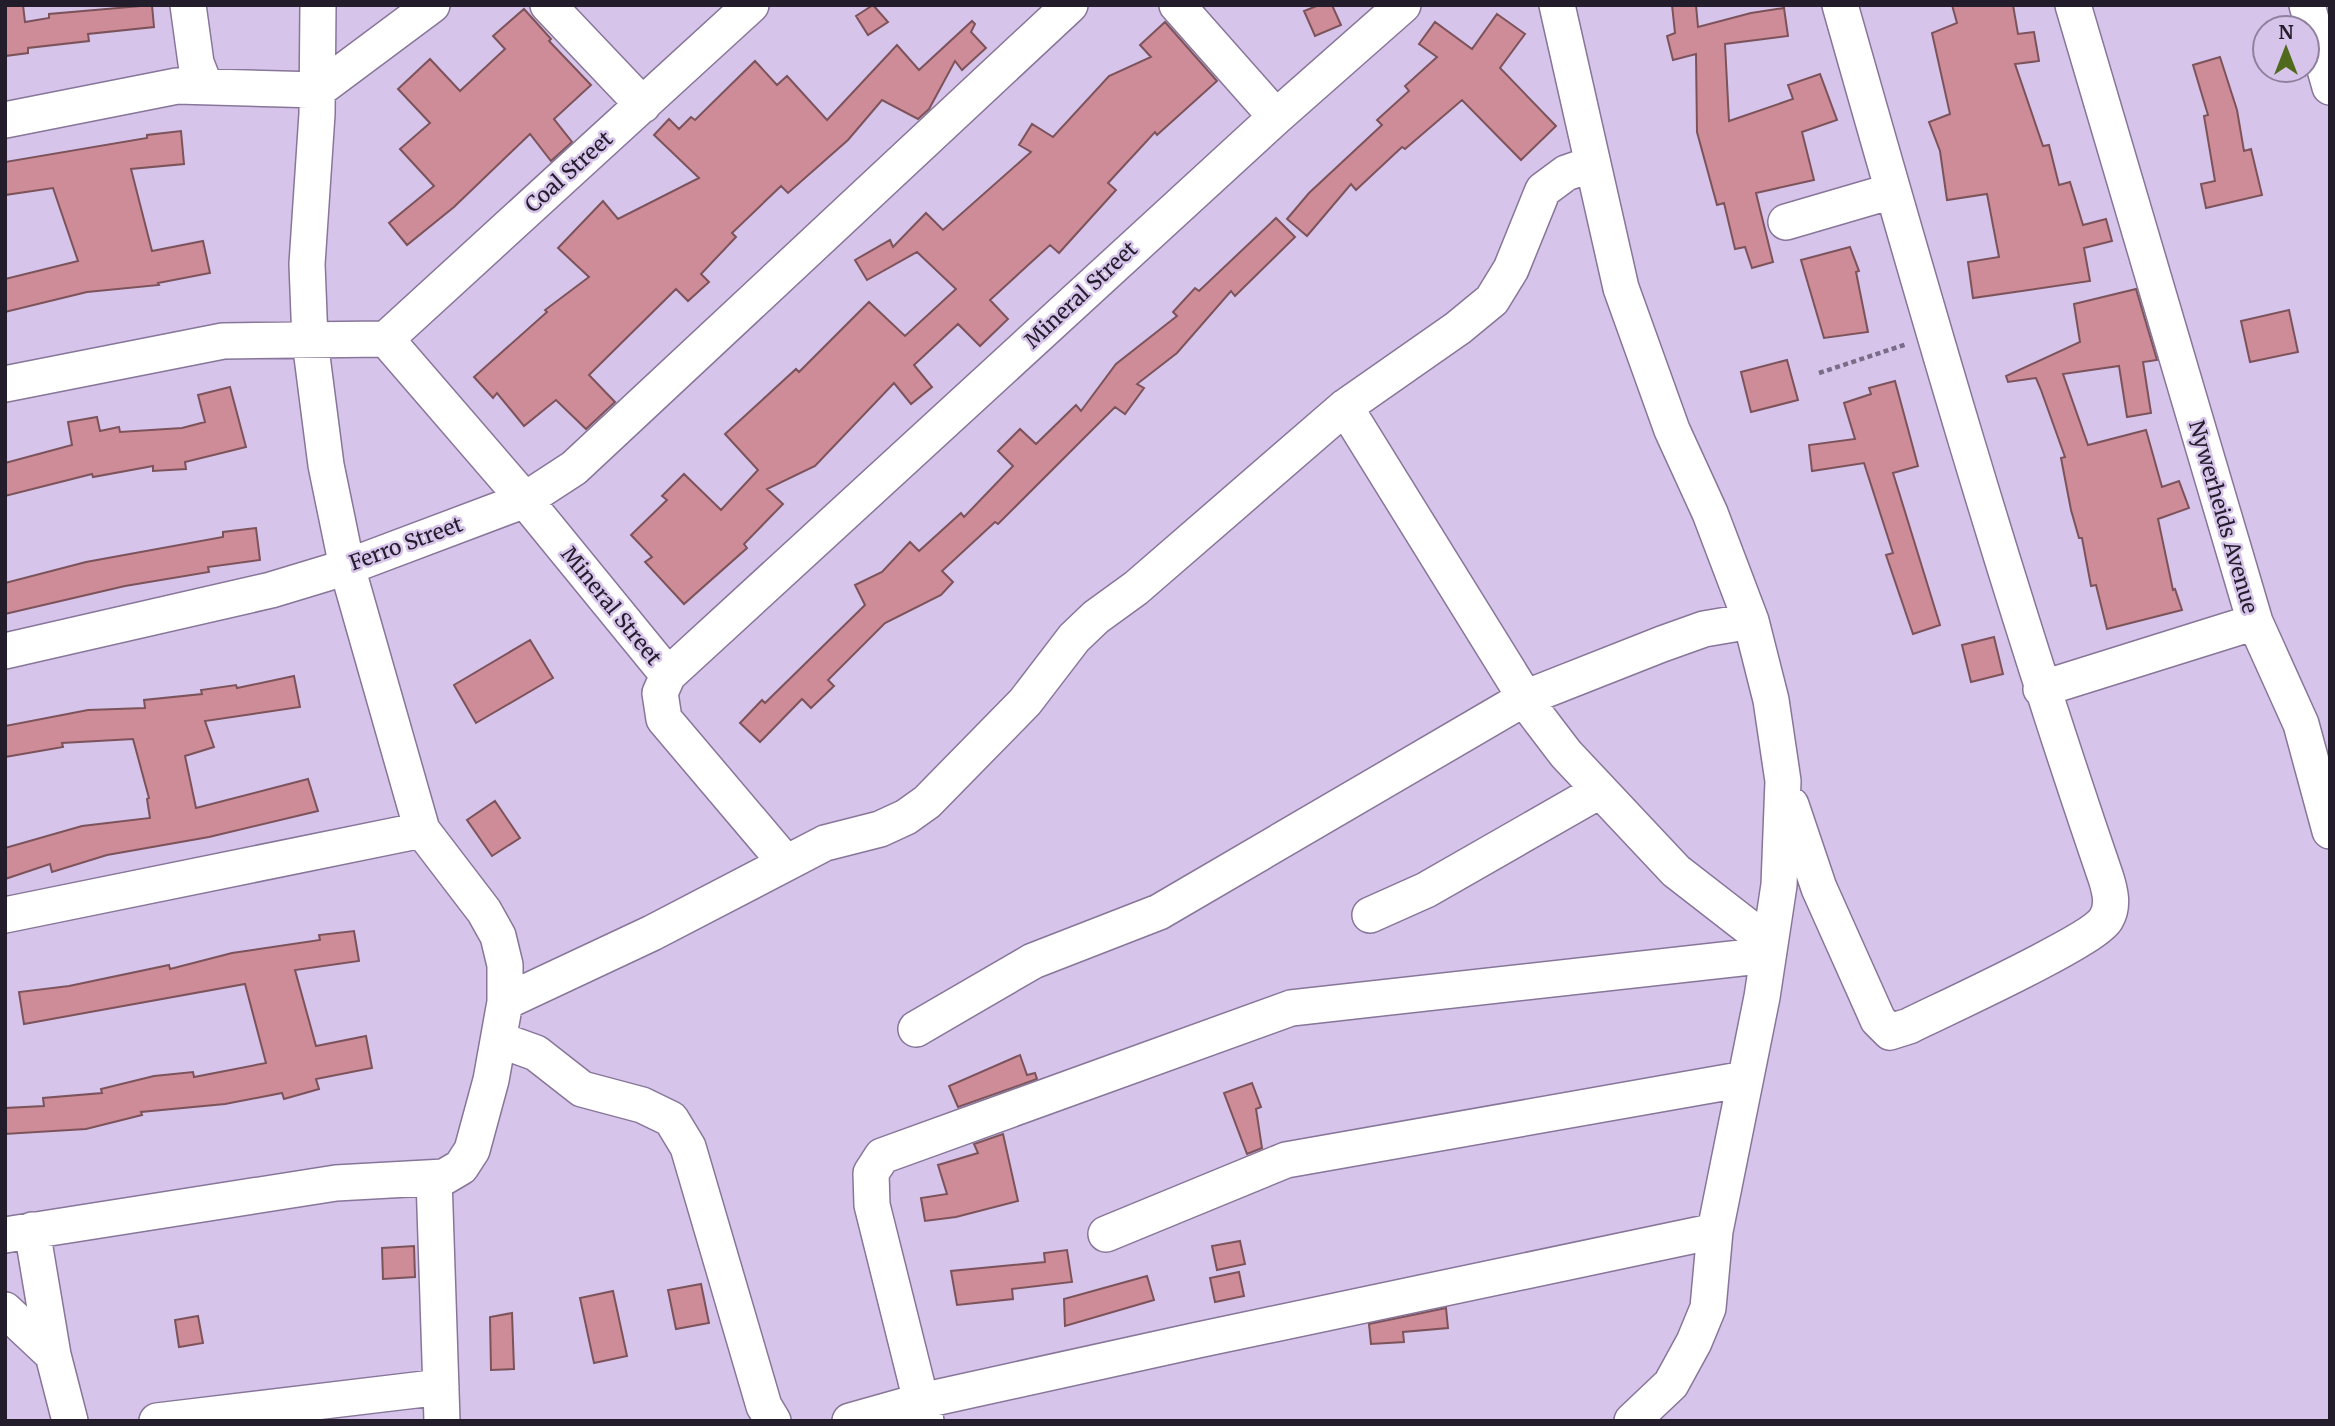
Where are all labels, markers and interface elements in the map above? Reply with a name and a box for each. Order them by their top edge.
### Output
north arrow [2251,14,2321,84]
text: N [2278,20,2294,44]
street label: Coal Street [519,125,618,218]
street label: Mineral Street [1019,235,1143,354]
street label: Nywerheids Avenue [2183,417,2264,617]
street label: Ferro Street [345,511,466,577]
street label: Mineral Street [555,541,667,670]

